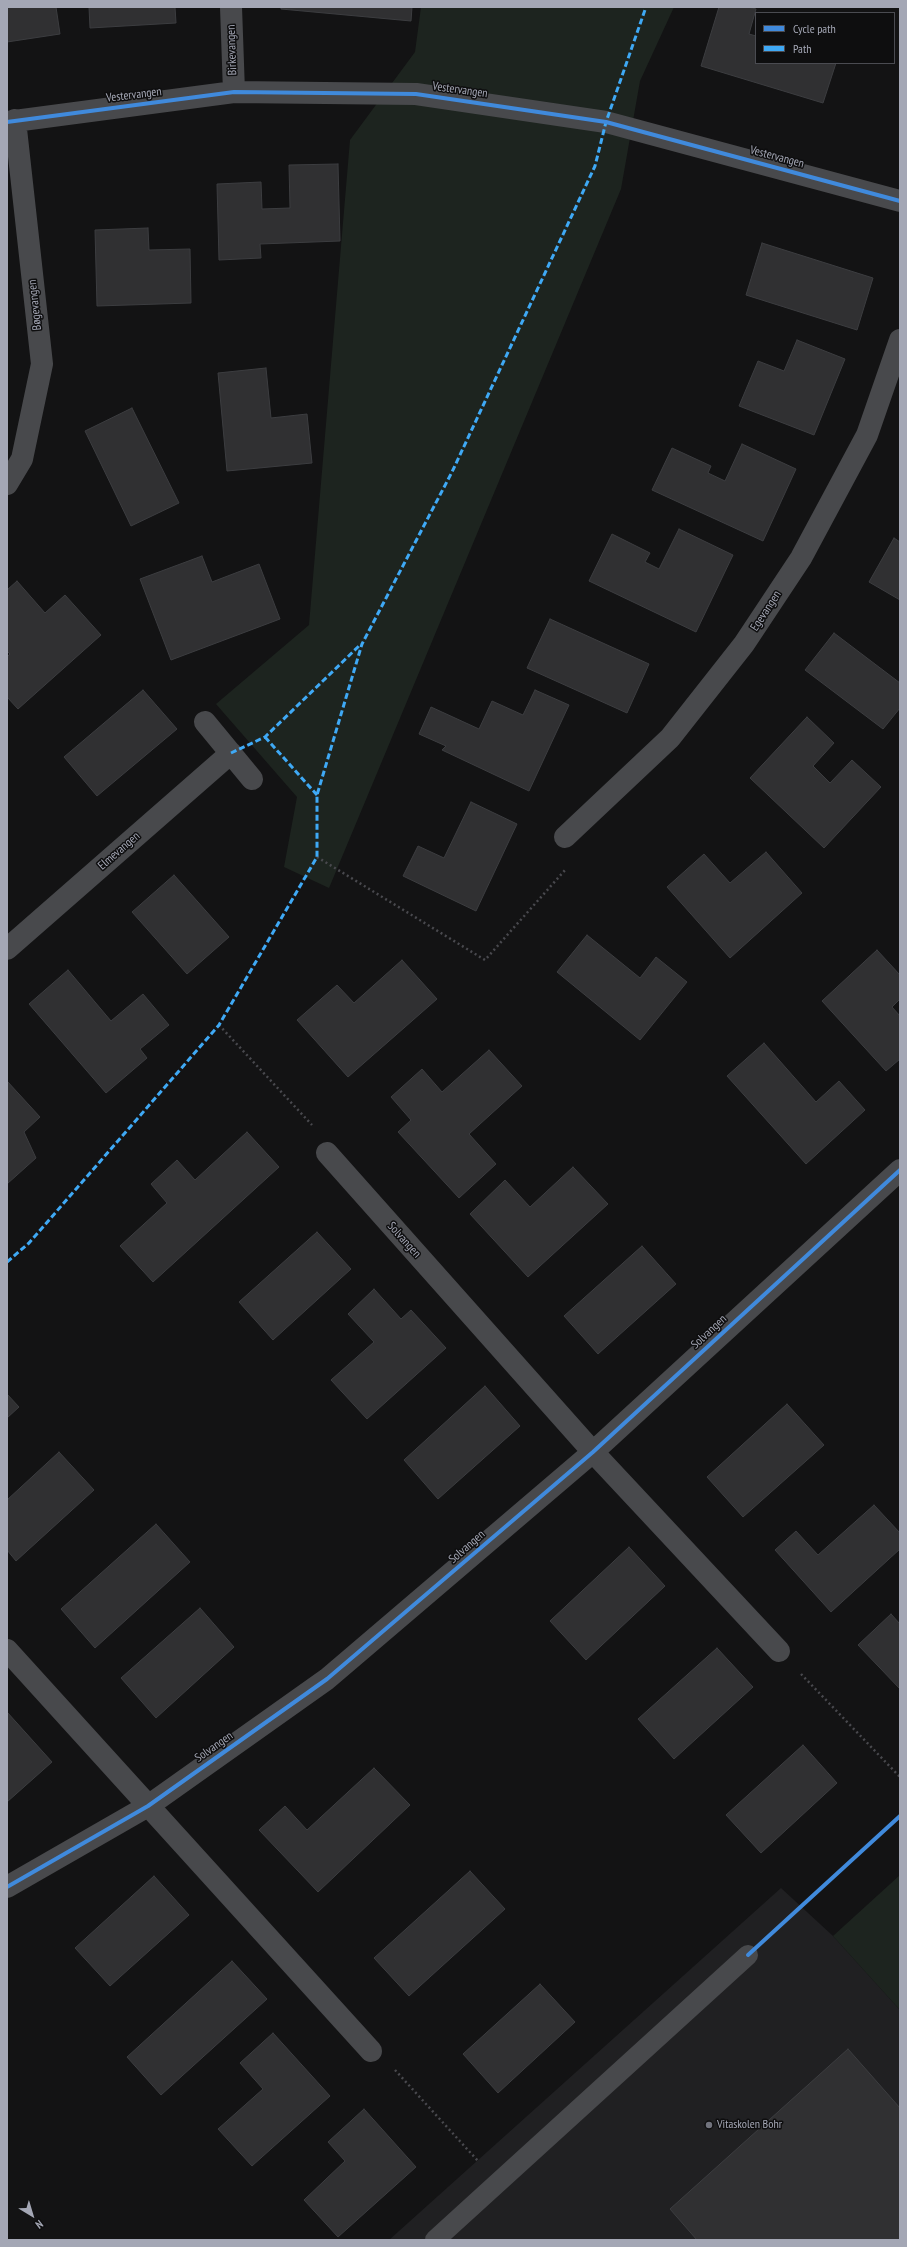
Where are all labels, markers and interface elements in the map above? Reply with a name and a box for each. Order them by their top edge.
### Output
legend [755,12,895,64]
text: Cycle path [793,21,836,36]
street label: Birkevangen [224,24,240,76]
text: Path [793,41,811,56]
street label: Vestervangen [431,79,489,101]
street label: Vestervangen [106,84,162,106]
street label: Vestervangen [748,143,806,171]
street label: Bøgevangen [25,279,45,331]
street label: Egevangen [748,588,784,634]
street label: Elmevangen [95,829,143,873]
street label: Solvangen [384,1219,424,1261]
street label: Solvangen [688,1312,730,1352]
street label: Solvangen [446,1527,488,1567]
street label: Solvangen [192,1729,236,1765]
place label: Vitaskolen Bohr [717,2118,782,2132]
marker: Vitaskolen Bohr [704,2120,714,2130]
north arrow [12,2195,52,2235]
text: N [33,2217,46,2232]

